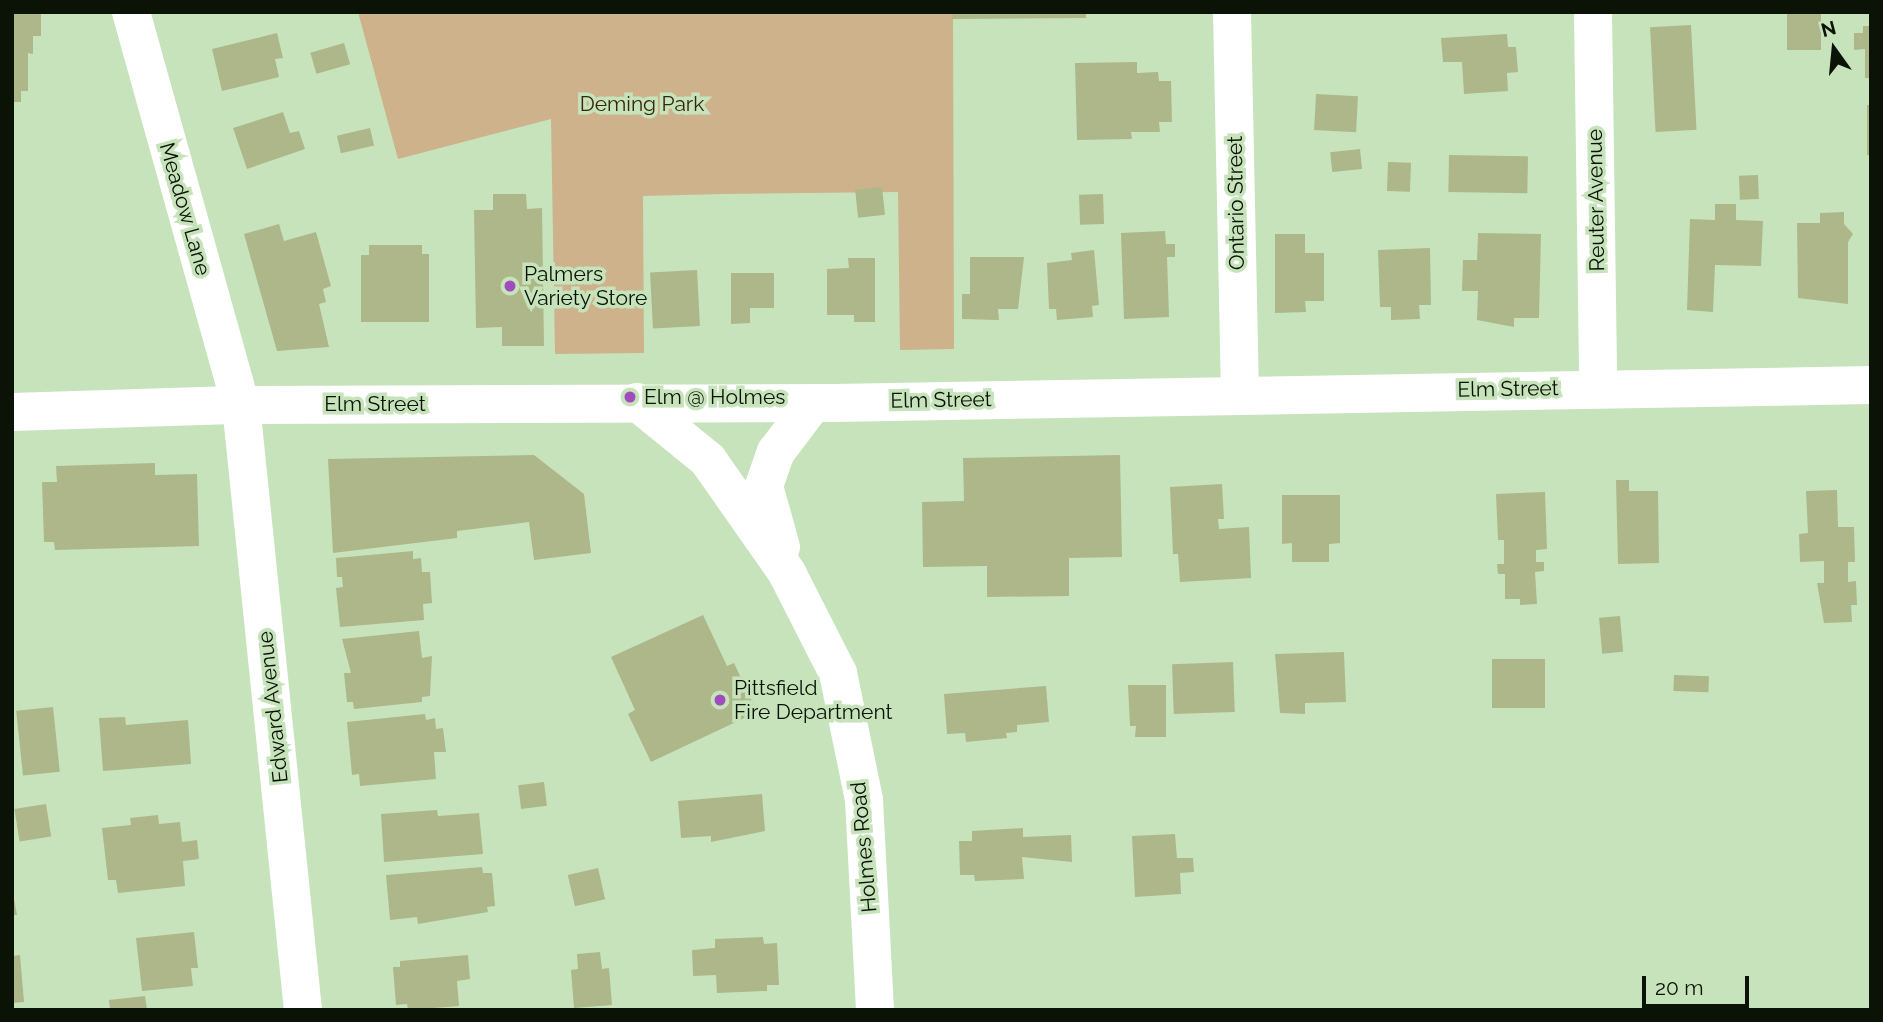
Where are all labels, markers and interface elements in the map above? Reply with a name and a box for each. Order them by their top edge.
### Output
north arrow [1799,14,1869,84]
text: N [1819,16,1838,41]
park label: Deming Park [580,91,704,117]
street label: Reuter Avenue [1582,128,1610,272]
street label: Ontario Street [1222,136,1250,270]
street label: Meadow Lane [154,139,216,279]
place label: Palmers Variety Store [524,261,648,311]
marker: Palmers Variety Store [502,278,518,294]
street label: Elm Street [1457,376,1559,402]
place label: Elm @ Holmes [644,384,785,410]
street label: Elm Street [890,387,992,413]
marker: Elm @ Holmes [622,389,638,405]
street label: Elm Street [324,391,426,417]
street label: Edward Avenue [252,630,294,784]
place label: Pittsfield Fire Department [734,675,893,725]
marker: Pittsfield Fire Department [712,692,728,708]
street label: Holmes Road [846,781,882,913]
scale bar [1645,962,1752,1006]
text: 20 m [1655,975,1703,1000]

